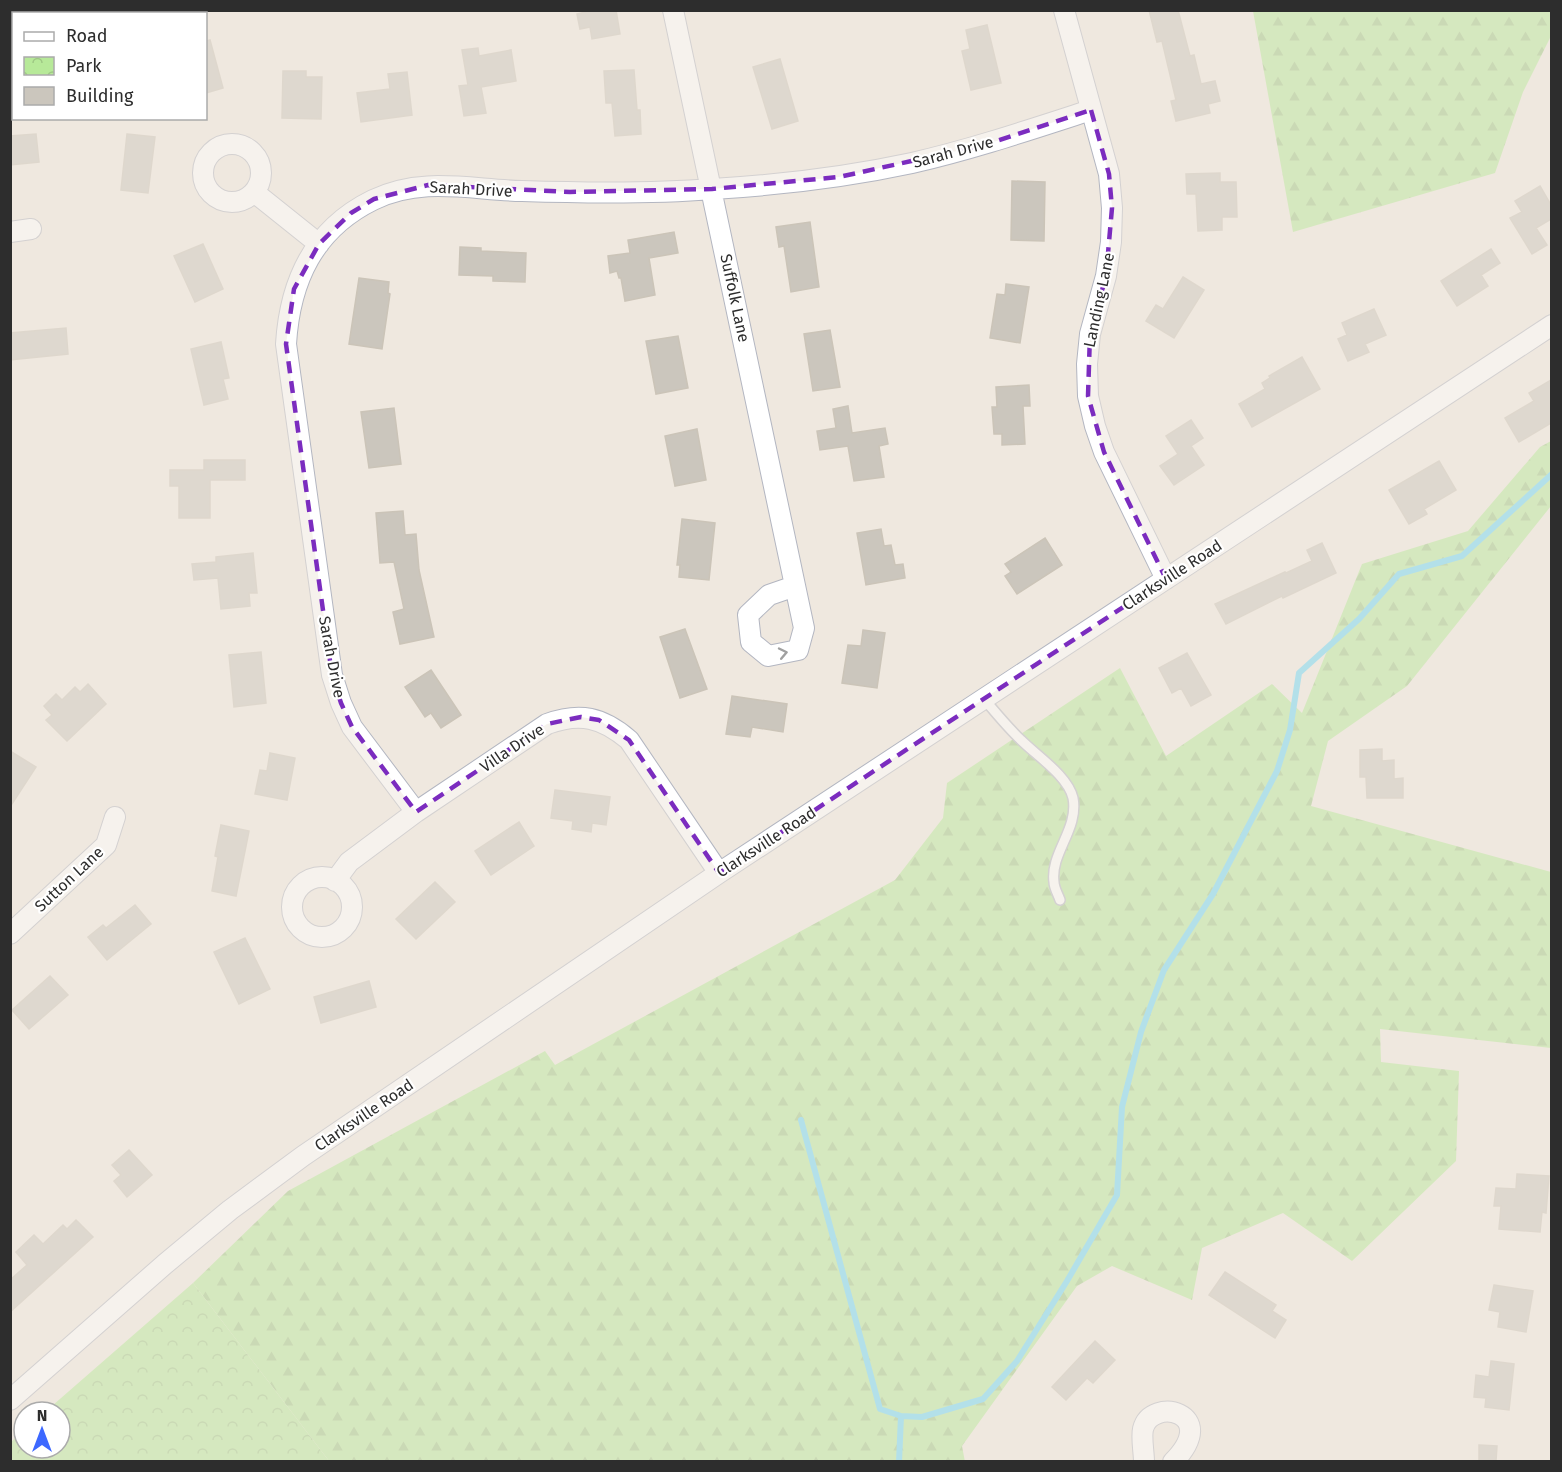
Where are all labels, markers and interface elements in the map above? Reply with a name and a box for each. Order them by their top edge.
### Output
legend [12,12,207,120]
text: Road [66,25,108,47]
text: Park [66,55,102,77]
text: Building [66,85,134,107]
street label: Sarah Drive [911,132,995,172]
street label: Sarah Drive [429,177,513,201]
street label: Landing Lane [1080,251,1118,349]
street label: Suffolk Lane [716,252,754,344]
street label: Clarksville Road [1119,536,1225,614]
street label: Sarah Drive [315,615,349,699]
one-way arrow [778,647,788,660]
street label: Villa Drive [476,720,548,776]
street label: Clarksville Road [713,803,819,881]
street label: Sutton Lane [31,842,107,916]
street label: Clarksville Road [311,1075,417,1155]
north arrow [12,1400,72,1460]
text: N [37,1406,47,1425]

